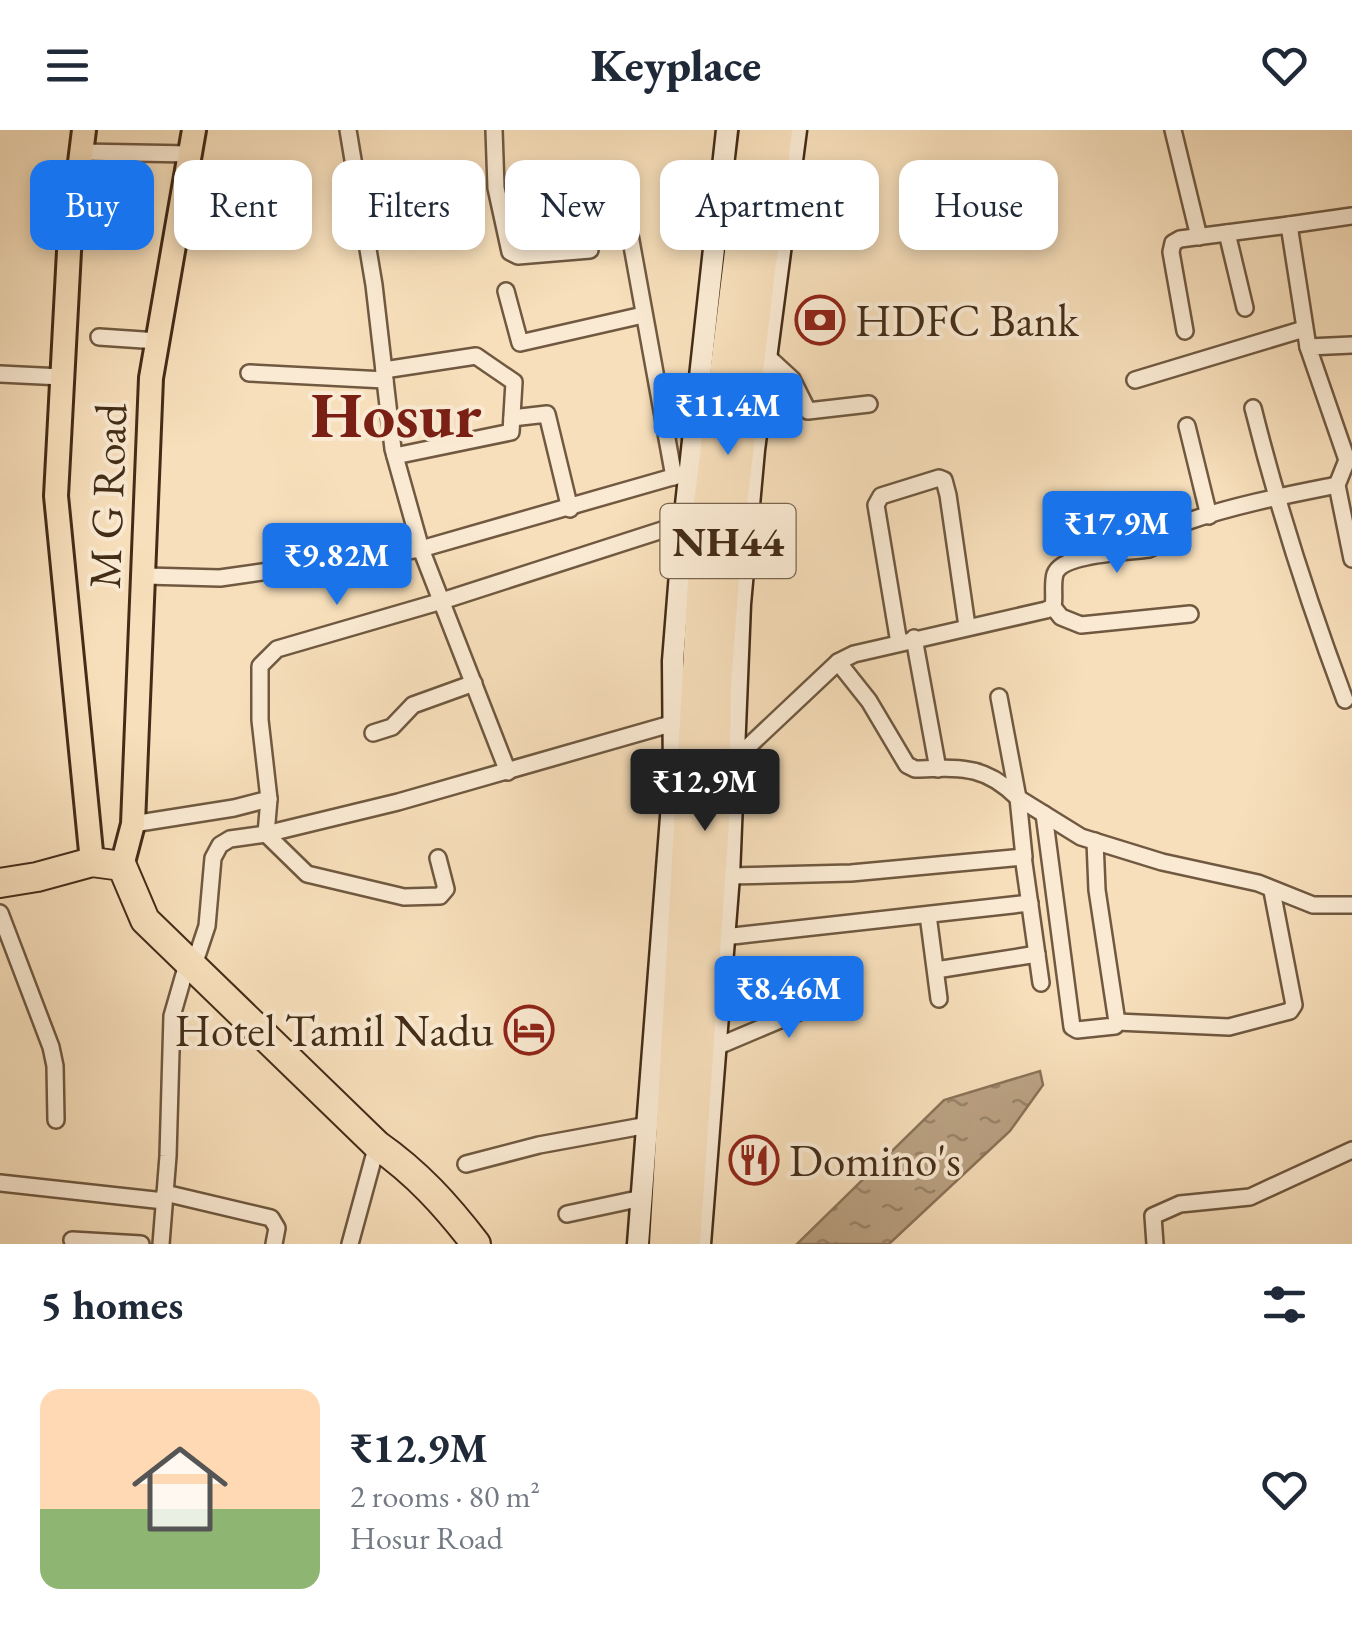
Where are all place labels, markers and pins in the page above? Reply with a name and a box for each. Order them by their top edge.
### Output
place label: HDFC Bank [855,291,1080,349]
bank icon: HDFC Bank [794,294,846,346]
pin: ₹11.4M [647,373,809,458]
pin: ₹17.9M [1036,491,1198,576]
pin: ₹9.82M [256,523,418,608]
pin: ₹12.9M [624,749,786,834]
pin: ₹8.46M [708,956,870,1041]
place label: Hotel Tamil Nadu [174,1001,494,1059]
hotel icon: Hotel Tamil Nadu [503,1004,555,1056]
place label: Domino's [789,1131,961,1189]
restaurant icon: Domino's [728,1134,780,1186]

